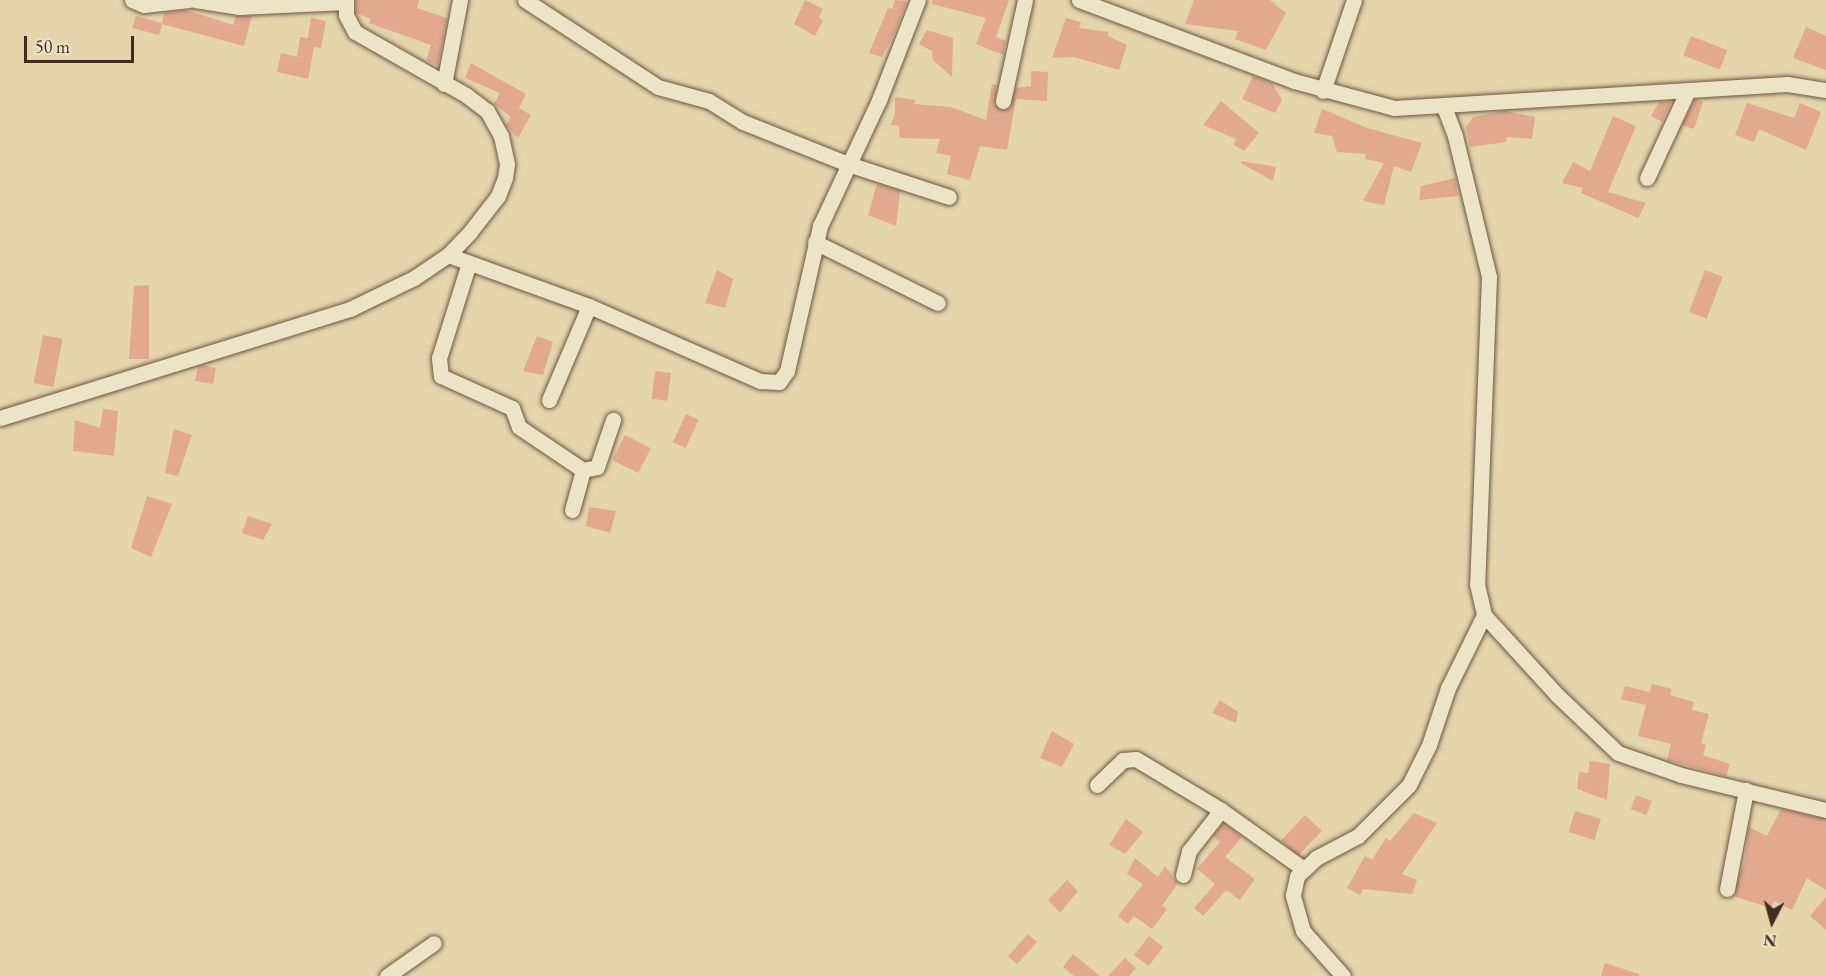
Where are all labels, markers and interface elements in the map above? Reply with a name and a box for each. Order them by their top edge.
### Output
scale bar [27,24,136,62]
text: 50 m [35,35,70,58]
north arrow [1742,892,1802,952]
text: N [1763,929,1778,952]

